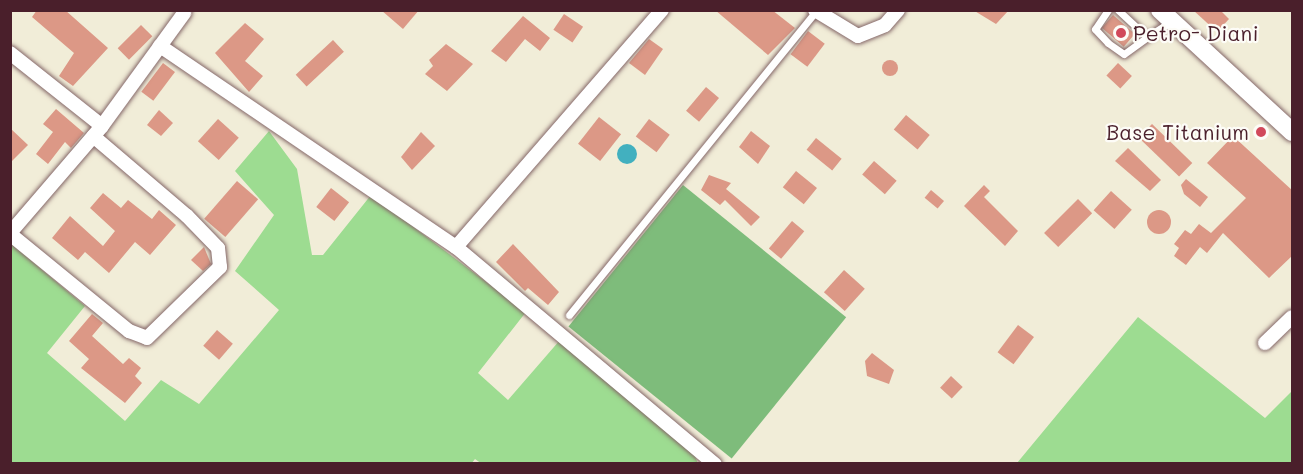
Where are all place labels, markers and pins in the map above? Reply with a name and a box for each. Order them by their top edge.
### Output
place label: Petro- Diani [1133,20,1259,46]
marker: Petro- Diani [1114,26,1128,40]
place label: Base Titanium [1106,119,1249,145]
marker: Base Titanium [1254,125,1268,139]

